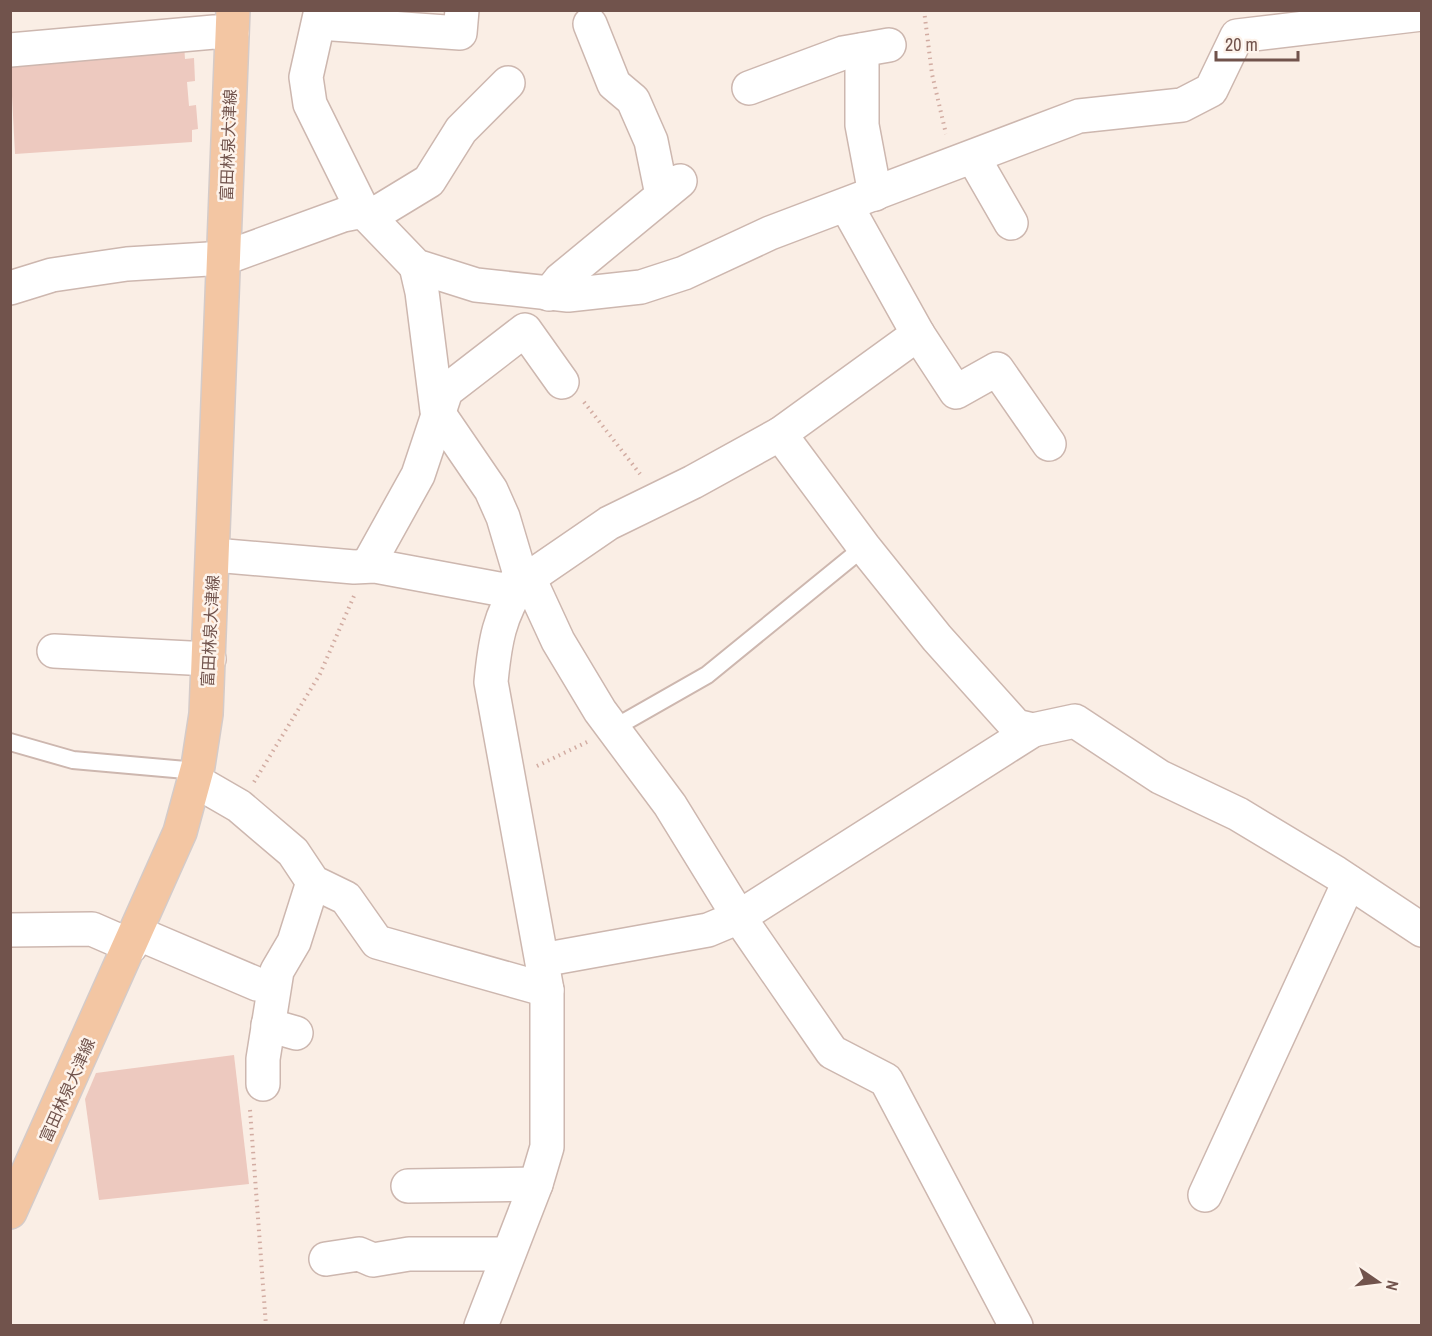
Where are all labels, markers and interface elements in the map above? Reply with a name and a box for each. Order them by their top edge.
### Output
scale bar [1216,24,1298,62]
text: 20 m [1225,32,1258,57]
street label: 富田林泉大津線 [215,89,241,201]
street label: 富田林泉大津線 [196,574,224,688]
street label: 富田林泉大津線 [34,1034,100,1146]
north arrow [1348,1252,1408,1312]
text: N [1381,1278,1404,1293]

